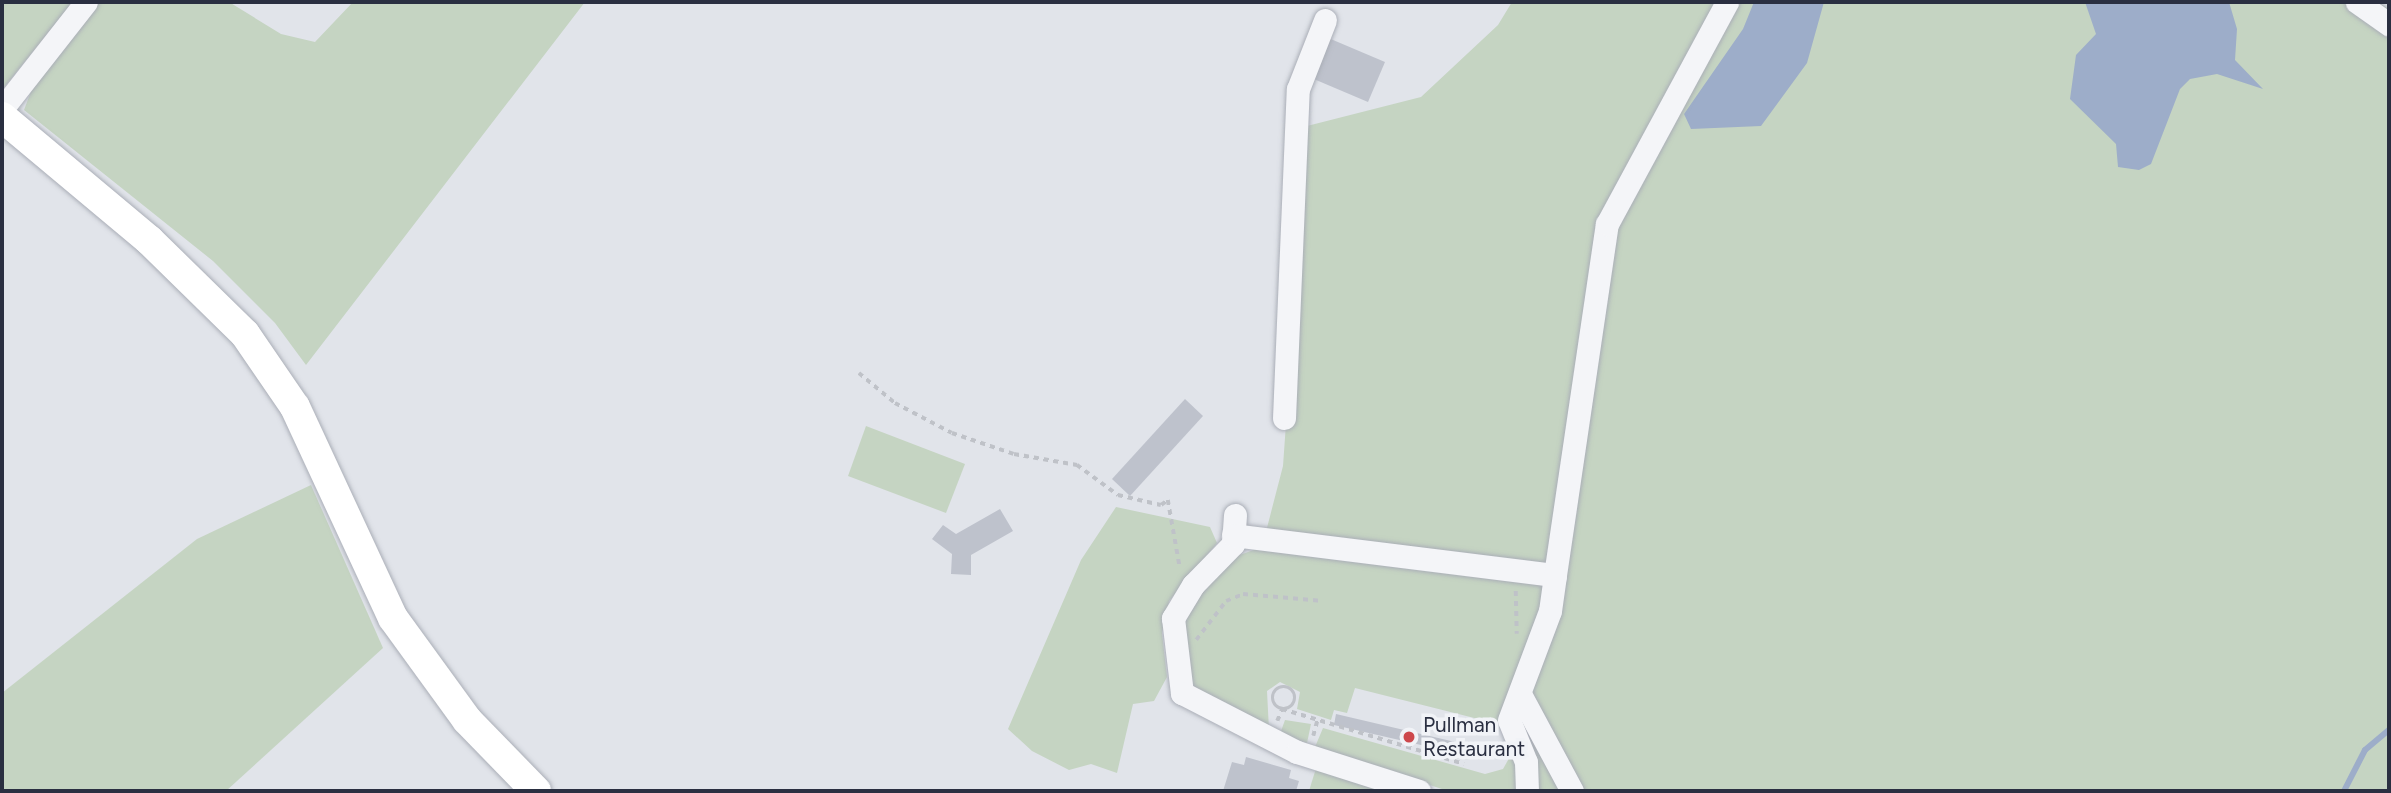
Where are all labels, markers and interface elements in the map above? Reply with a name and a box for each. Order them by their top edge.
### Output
place label: Pullman Restaurant [1423,712,1525,762]
marker: Pullman Restaurant [1401,729,1417,745]

